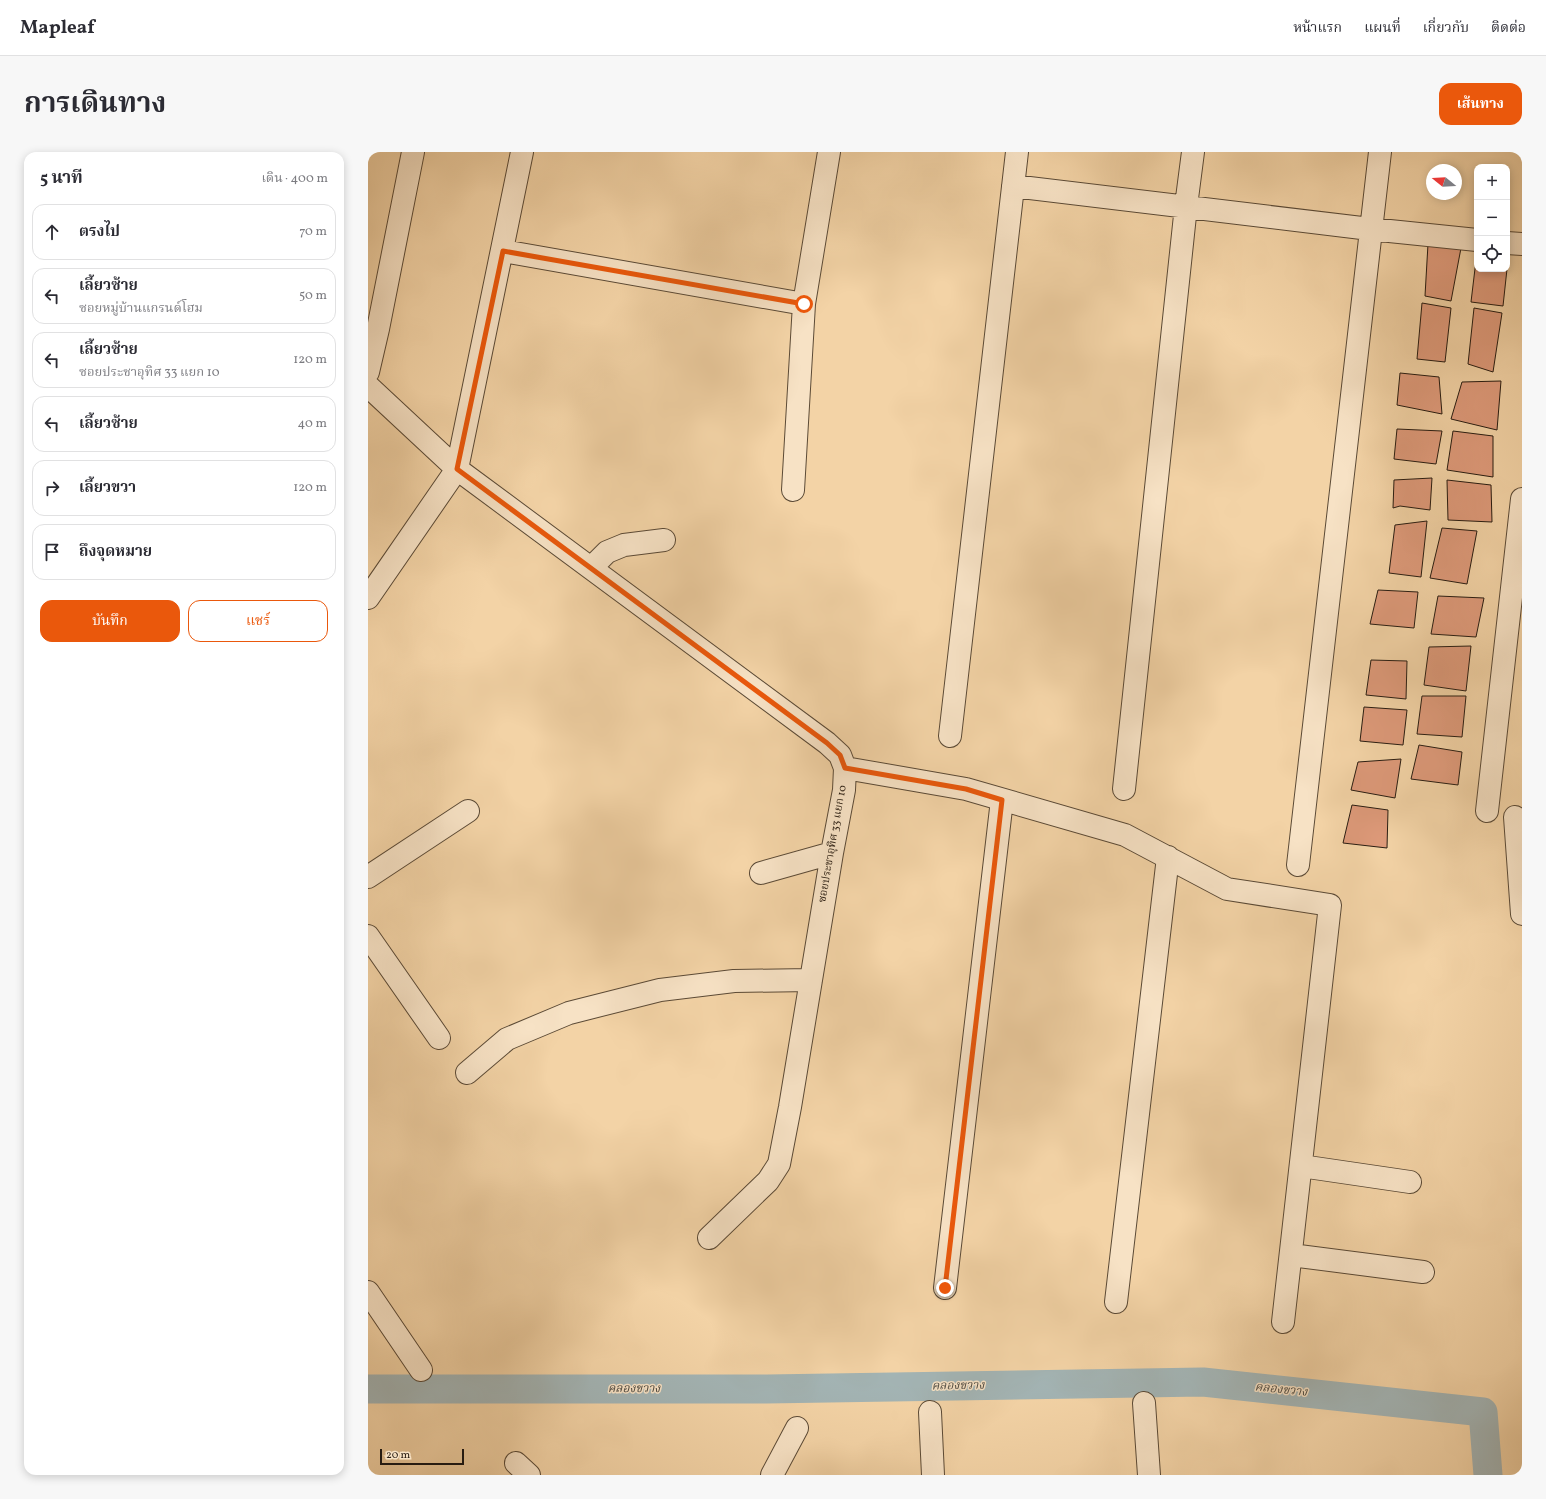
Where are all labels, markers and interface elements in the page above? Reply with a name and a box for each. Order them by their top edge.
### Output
text: Mapleaf [20,15,95,41]
text: หน้าแรก [1293,19,1342,38]
text: แผนที่ [1364,19,1401,38]
text: เกี่ยวกับ [1423,19,1469,38]
text: ติดต่อ [1491,19,1526,38]
button: เส้นทาง [1439,83,1522,125]
text: การเดินทาง [24,85,166,124]
north arrow [1426,164,1462,200]
map controls [1474,164,1510,272]
button: + [1474,164,1510,200]
text: 5 นาที [40,167,83,190]
text: เดิน · 400 m [261,170,328,188]
button: − [1474,200,1510,236]
icon: ahead [41,221,63,243]
text: ตรงไป [79,222,120,243]
text: 70 m [299,223,327,241]
button: locate [1474,236,1510,272]
text: เลี้ยวซ้าย [79,276,138,297]
icon: left [41,285,63,307]
text: 50 m [299,287,327,305]
route start [795,295,813,313]
text: ซอยหมู่บ้านแกรนด์โฮม [79,300,203,318]
text: เลี้ยวซ้าย [79,340,138,361]
icon: left [41,349,63,371]
text: 120 m [293,351,327,369]
text: ซอยประชาอุทิศ 33 แยก 10 [79,364,220,382]
icon: left [41,413,63,435]
text: เลี้ยวซ้าย [79,414,138,435]
text: 40 m [298,415,327,433]
icon: right [41,477,63,499]
text: เลี้ยวขวา [79,478,136,499]
text: 120 m [293,479,327,497]
icon: arrive [41,541,63,563]
text: ถึงจุดหมาย [79,542,152,563]
button: บันทึก [40,600,180,642]
button: แชร์ [188,600,328,642]
street label: ซอยประชาอุทิศ 33 แยก 10 [815,784,851,904]
route end [936,1279,954,1297]
water label: คลองขวาง [932,1378,985,1394]
water label: คลองขวาง [1254,1379,1309,1401]
water label: คลองขวาง [608,1381,661,1397]
scale bar [380,1447,464,1466]
text: 20 m [386,1448,410,1463]

